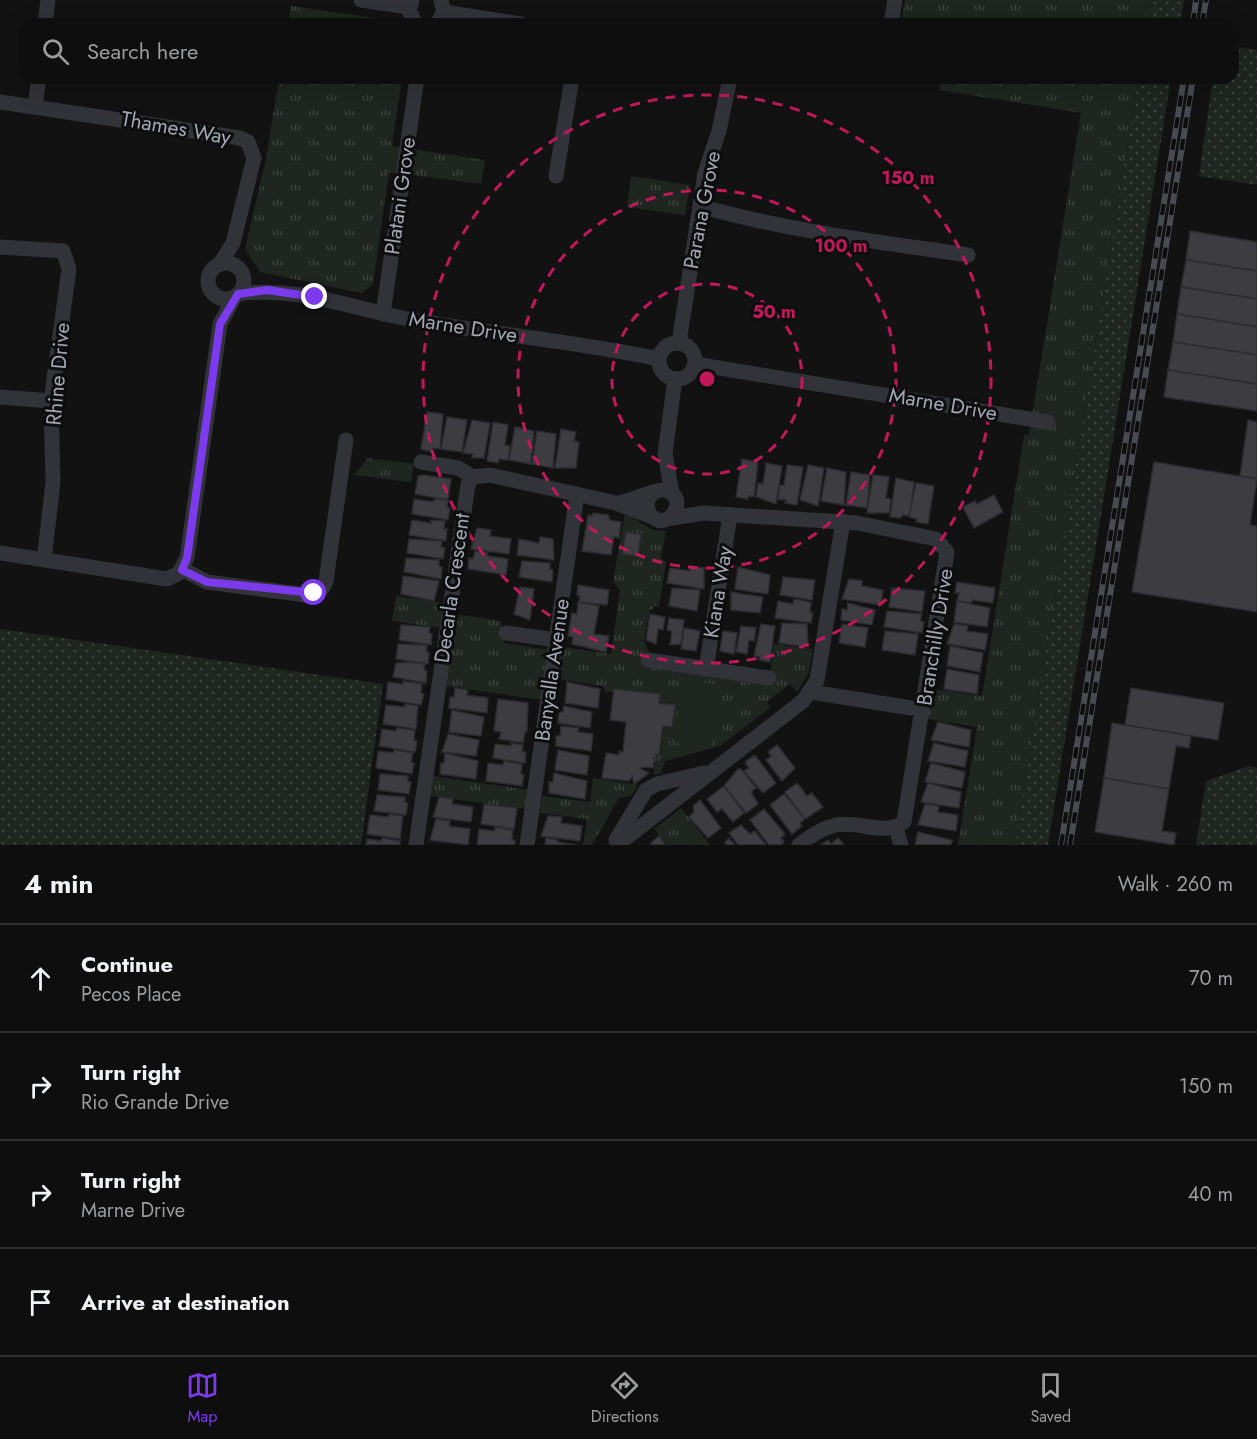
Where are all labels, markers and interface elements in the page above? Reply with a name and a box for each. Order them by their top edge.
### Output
search box [18,18,1239,84]
icon: search [39,35,72,68]
text: Search here [87,35,198,67]
street label: Thames Way [119,104,234,153]
street label: Platani Grove [377,135,423,257]
street label: Parana Grove [676,148,728,272]
text: 150 m [882,165,934,191]
text: 100 m [814,233,868,259]
route end [301,283,327,309]
text: 50 m [752,299,796,325]
street label: Marne Drive [407,304,519,350]
street label: Rhine Drive [39,321,77,427]
centre of rings [697,369,717,389]
street label: Marne Drive [887,380,1000,428]
street label: Decarla Crescent [427,511,477,665]
street label: Kiana Way [696,543,740,640]
street label: Branchilly Drive [909,566,961,708]
route start [300,579,326,605]
street label: Banyalla Avenue [527,597,577,743]
text: 4 min [24,865,93,903]
text: Walk · 260 m [1118,870,1233,899]
text: Continue [81,948,173,980]
icon: ahead [24,962,57,995]
text: 70 m [1189,964,1233,993]
text: Pecos Place [81,980,181,1009]
text: Turn right [81,1056,181,1088]
icon: right [24,1070,57,1103]
text: 150 m [1179,1072,1233,1101]
text: Rio Grande Drive [81,1088,229,1117]
text: Turn right [81,1164,181,1196]
icon: right [24,1178,57,1211]
text: 40 m [1188,1180,1233,1209]
text: Marne Drive [81,1196,185,1225]
icon: arrive [24,1286,57,1319]
text: Arrive at destination [81,1286,290,1318]
tab: Map [186,1369,219,1428]
tab: Directions [591,1369,659,1428]
tab: Saved [1030,1369,1071,1428]

